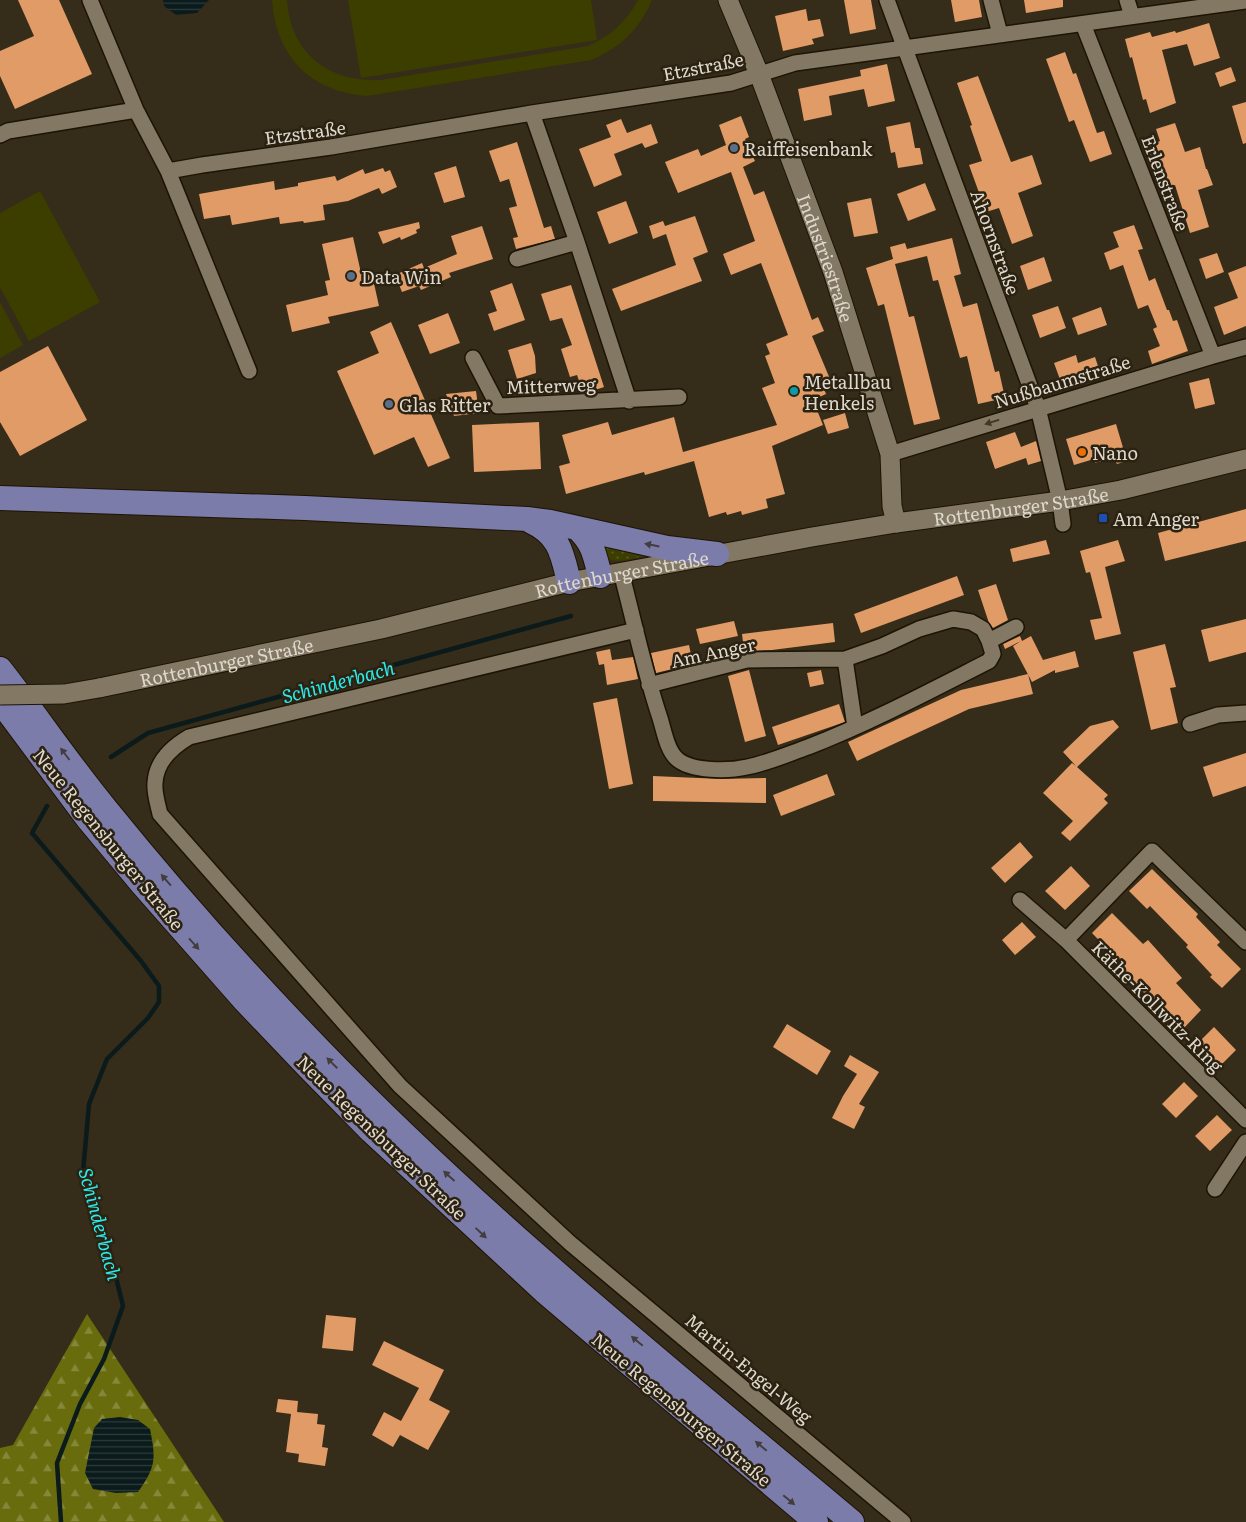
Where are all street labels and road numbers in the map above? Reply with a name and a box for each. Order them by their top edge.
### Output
street label: Etzstraße [660,45,746,87]
street label: Etzstraße [263,113,347,151]
street label: Erlenstraße [1135,131,1197,235]
street label: Ahornstraße [964,186,1028,298]
street label: Industriestraße [791,190,861,325]
street label: Nußbaumstraße [990,347,1134,415]
street label: Mitterweg [506,370,597,400]
street label: Rottenburger Straße [931,479,1110,531]
street label: Rottenburger Straße [531,543,711,604]
street label: Rottenburger Straße [137,630,316,693]
street label: Am Anger [668,630,758,674]
street label: Neue Regensburger Straße [27,742,191,936]
street label: Käthe-Kollwitz-Ring [1086,934,1231,1079]
street label: Neue Regensburger Straße [291,1048,473,1226]
street label: Martin-Engel-Weg [680,1307,819,1430]
street label: Neue Regensburger Straße [586,1326,778,1492]

